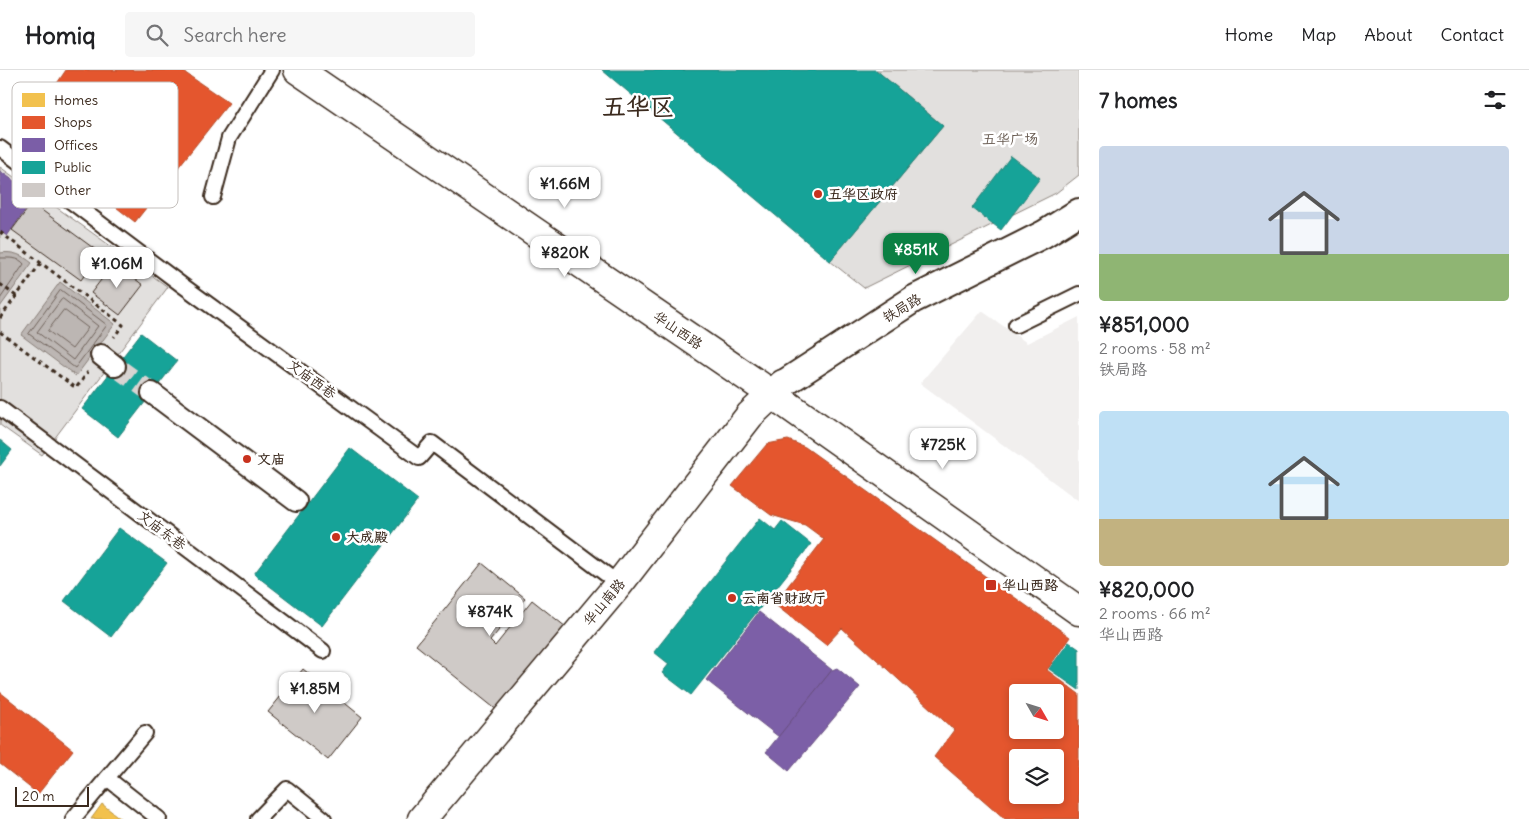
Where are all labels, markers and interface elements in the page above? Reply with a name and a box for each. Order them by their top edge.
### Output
search box [125,12,475,57]
text: Homiq [25,20,95,50]
icon: search [143,21,171,49]
text: Search here [183,23,286,47]
text: Home [1225,23,1273,46]
text: Map [1301,23,1336,46]
text: About [1364,23,1412,46]
text: Contact [1440,23,1504,46]
legend [12,82,178,208]
icon: filters [1481,86,1509,114]
text: 7 homes [1099,87,1178,114]
text: Homes [54,91,98,109]
district label: 五华区 [602,91,674,121]
text: Shops [54,113,92,131]
park label: 五华广场 [982,130,1038,148]
text: Offices [54,136,98,154]
text: Public [54,158,92,176]
pin: ¥1.66M [524,166,606,209]
text: ¥1.66M [540,173,590,193]
icon: home [1259,178,1349,268]
text: Other [54,181,91,199]
place label: 五华区政府 [828,185,898,203]
marker: 五华区政府 [812,188,824,200]
pin: ¥851K [881,232,951,275]
pin: ¥820K [530,236,600,278]
text: ¥851K [894,239,938,259]
text: ¥820K [541,242,589,262]
pin: ¥1.06M [76,246,158,289]
text: ¥1.06M [91,253,143,273]
street label: 铁局路 [879,289,925,327]
street label: 华山西路 [650,307,706,353]
text: ¥851,000 [1099,311,1190,338]
text: 2 rooms · 58 m² [1099,338,1211,358]
street label: 文庙西巷 [284,355,341,403]
text: 铁局路 [1099,359,1147,379]
pin: ¥725K [908,428,978,470]
text: ¥725K [920,434,966,454]
icon: home [1259,443,1349,533]
place label: 文庙 [257,450,285,468]
marker: 文庙 [241,453,253,465]
street label: 文庙东巷 [134,506,191,555]
place label: 大成殿 [346,528,388,546]
marker: 大成殿 [330,531,342,543]
street label: 华山南路 [579,575,629,629]
place label: 华山西路 [1002,576,1058,594]
text: ¥820,000 [1099,576,1195,603]
marker: 华山西路 [984,578,998,592]
place label: 云南省财政厅 [742,589,826,607]
marker: 云南省财政厅 [726,592,738,604]
pin: ¥874K [455,594,525,637]
text: ¥874K [467,601,513,621]
text: 2 rooms · 66 m² [1099,603,1211,623]
text: 华山西路 [1099,624,1163,644]
pin: ¥1.85M [274,672,356,714]
text: ¥1.85M [290,678,340,698]
north arrow [1009,684,1064,739]
map controls [1009,684,1064,804]
button: layers [1009,749,1064,804]
scale bar [15,784,89,807]
text: 20 m [22,787,55,805]

